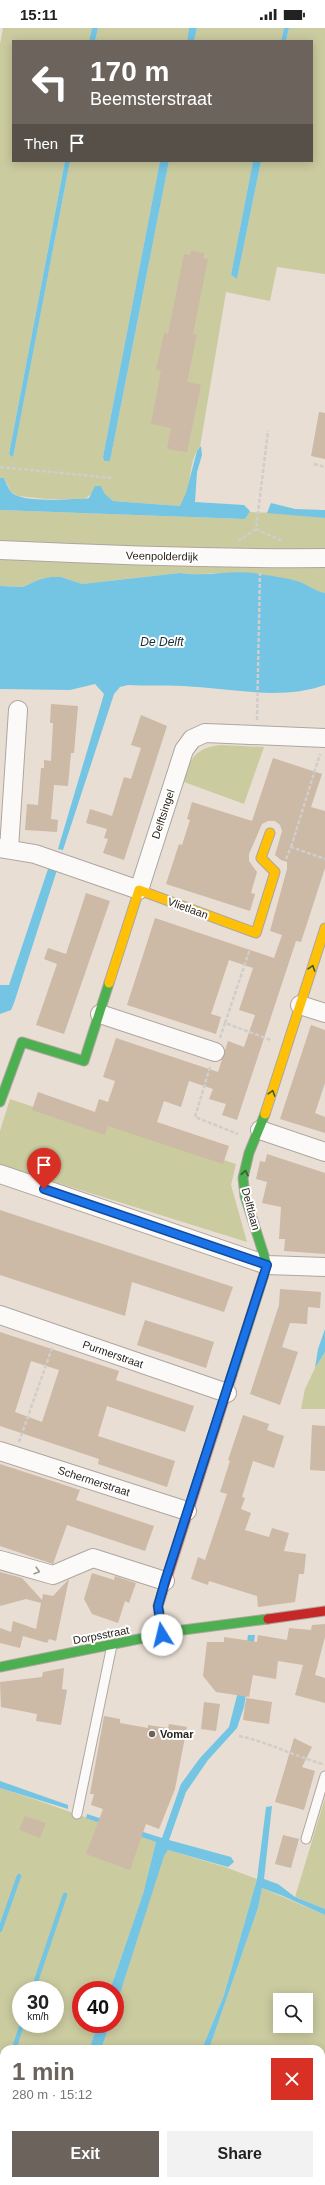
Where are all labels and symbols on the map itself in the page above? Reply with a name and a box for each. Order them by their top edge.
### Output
street label: Veenpolderdijk [126,549,199,563]
water label: De Delft [140,635,184,649]
street label: Delftsingel [149,788,177,840]
street label: Vlietlaan [166,895,210,921]
one-way arrow [307,964,316,971]
one-way arrow [267,1090,276,1097]
pin [27,1148,61,1189]
one-way arrow [240,1170,248,1177]
street label: Delftlaan [240,1186,262,1232]
street label: Purmerstraat [81,1338,145,1370]
street label: Schermerstraat [56,1464,132,1498]
one-way arrow [34,1566,41,1575]
position arrow [141,1614,183,1656]
street label: Dorpsstraat [72,1624,130,1646]
place label: Vomar [160,1728,194,1740]
marker: Vomar [147,1729,157,1739]
speed limit sign: 40 [72,1981,124,2033]

